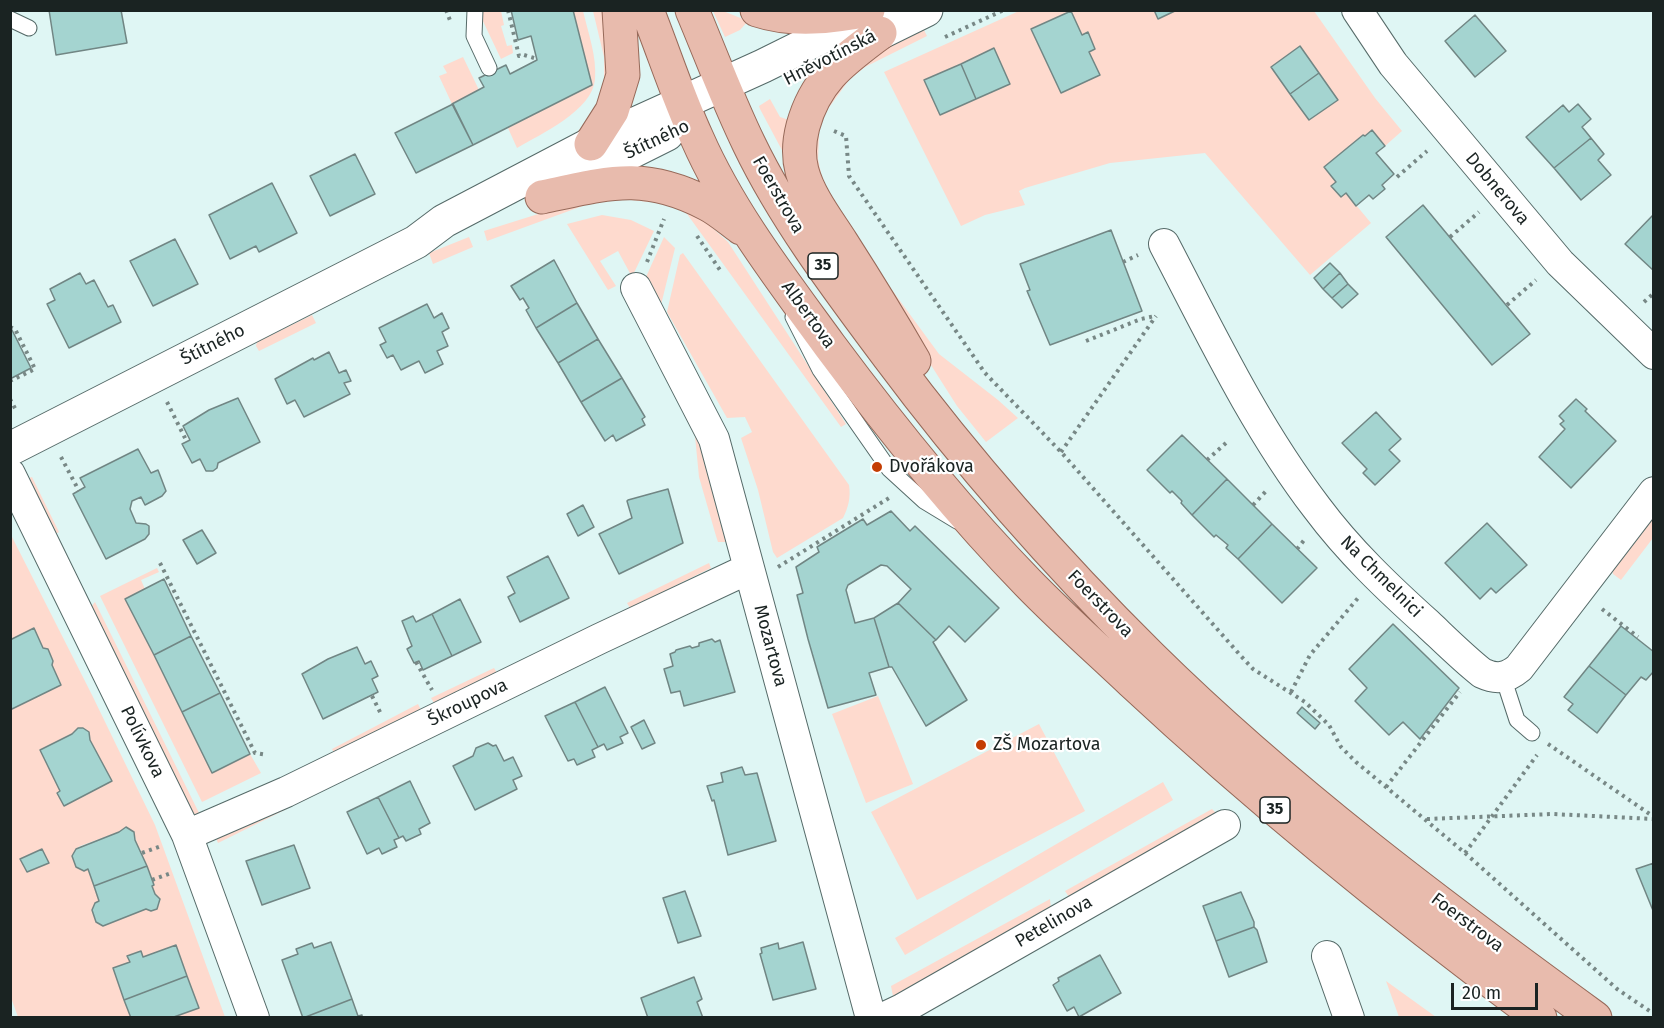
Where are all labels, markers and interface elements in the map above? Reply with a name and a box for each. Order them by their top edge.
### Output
street label: Hněvotínská [780,25,880,91]
street label: Štítného [621,116,693,164]
street label: Dobnerova [1460,148,1534,230]
street label: Foerstrova [747,153,809,237]
road number: 35 [808,253,838,279]
street label: Albertova [776,277,840,353]
street label: Štítného [177,320,249,370]
place label: Dvořákova [889,456,974,478]
marker: Dvořákova [870,460,884,474]
street label: Na Chmelnici [1335,531,1427,623]
street label: Foerstrova [1063,566,1137,642]
street label: Mozartova [749,603,791,689]
street label: Škroupova [425,674,511,732]
street label: Polívkova [115,702,169,782]
place label: ZŠ Mozartova [993,734,1100,756]
marker: ZŠ Mozartova [974,738,988,752]
road number: 35 [1260,797,1290,823]
street label: Foerstrova [1426,889,1508,957]
street label: Petelinova [1012,891,1096,953]
scale bar [1454,971,1541,1009]
text: 20 m [1462,982,1501,1004]

